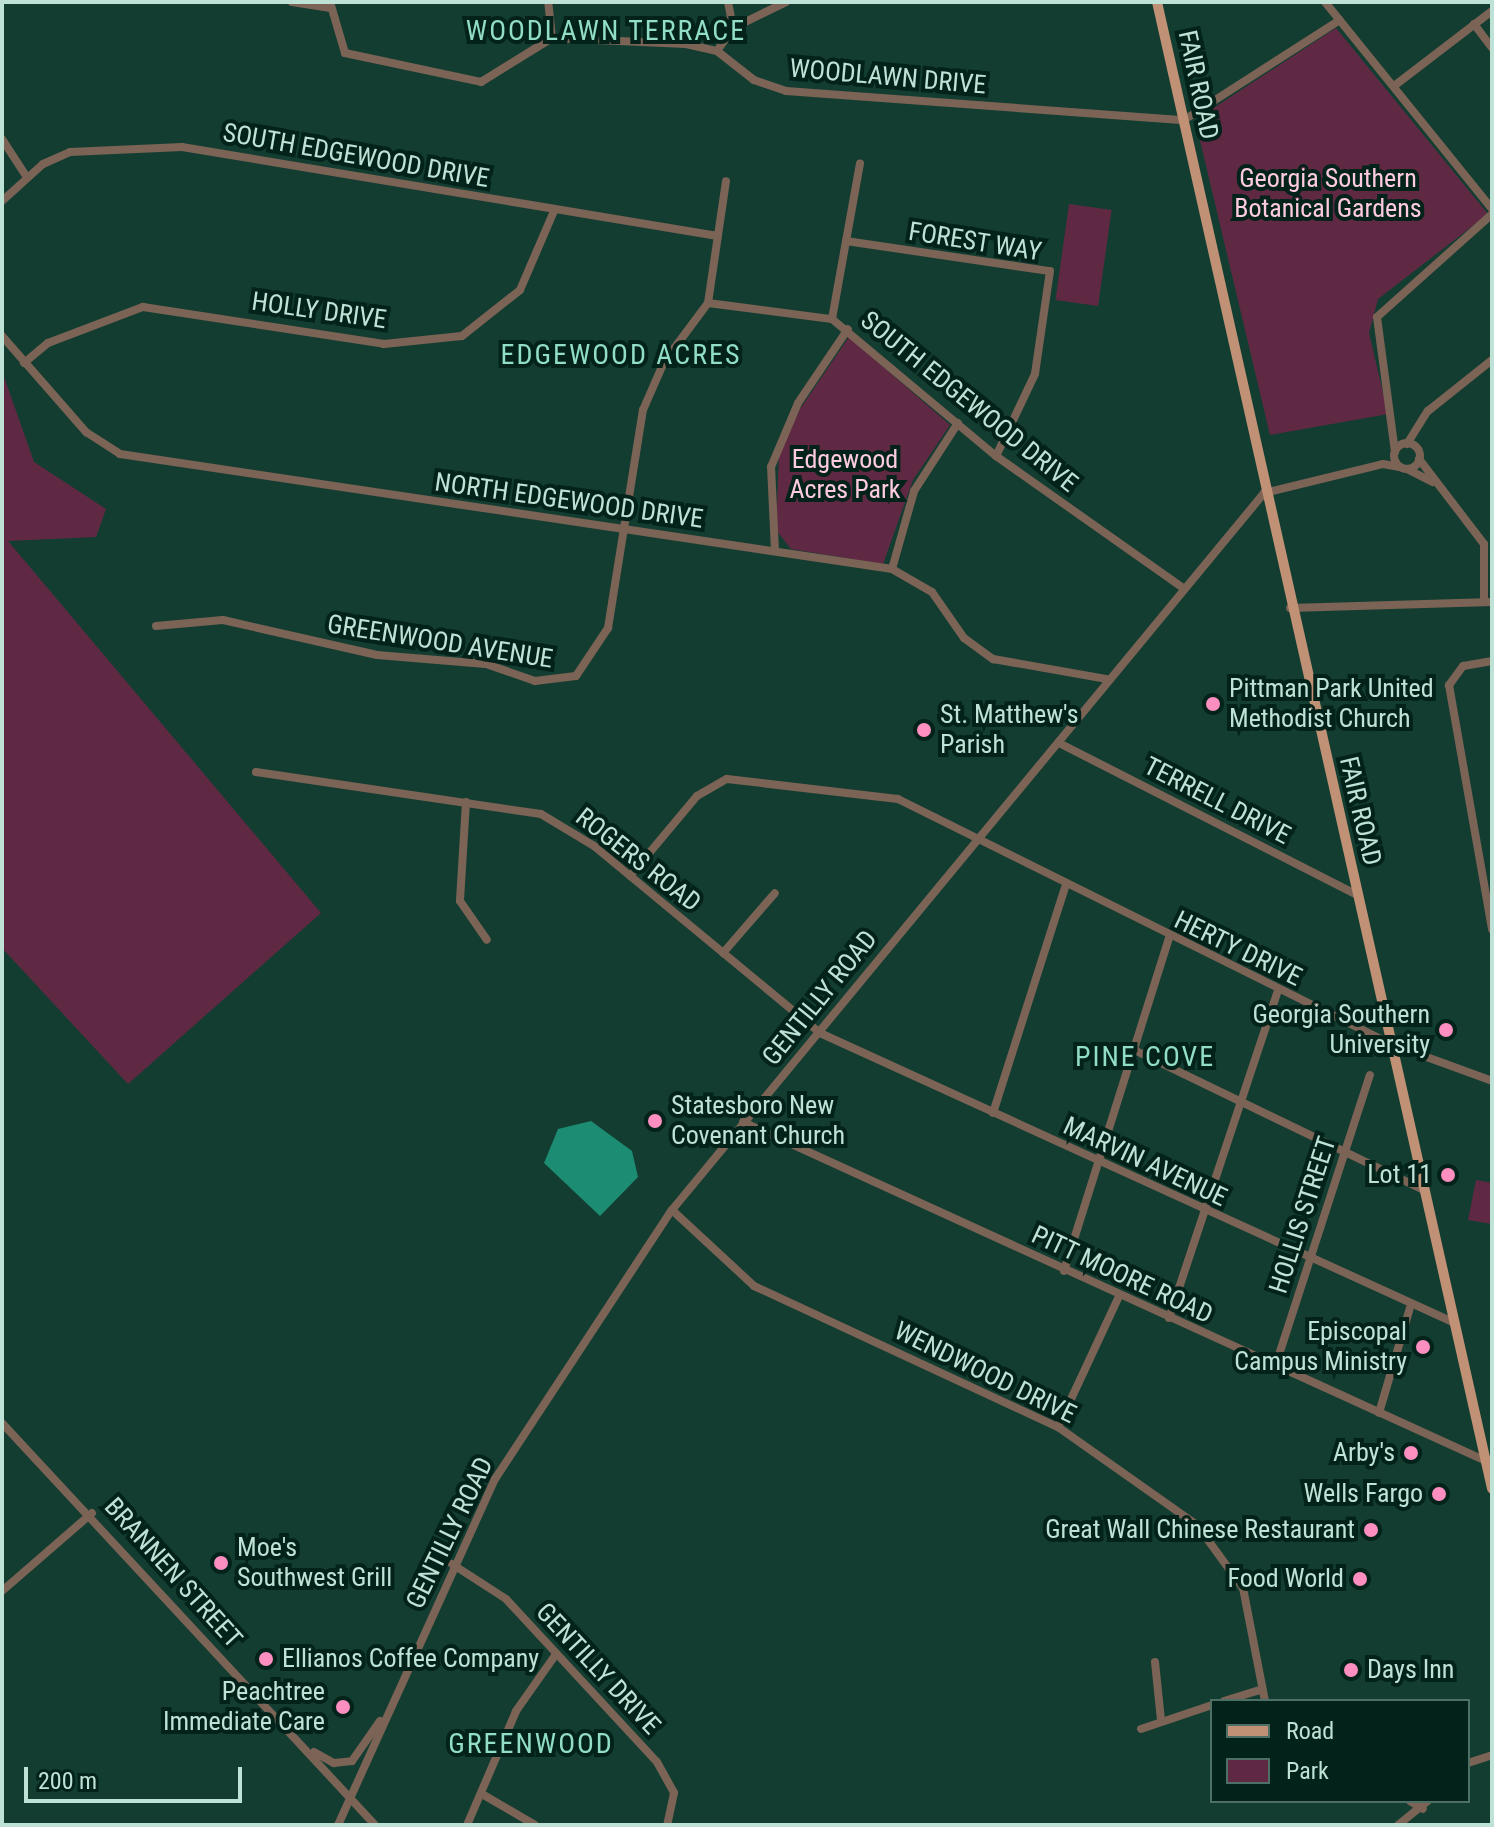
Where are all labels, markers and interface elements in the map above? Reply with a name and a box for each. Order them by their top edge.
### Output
district label: WOODLAWN TERRACE [466,14,746,48]
street label: FAIR ROAD [1171,28,1225,142]
street label: WOODLAWN DRIVE [788,53,988,101]
street label: SOUTH EDGEWOOD DRIVE [220,117,492,195]
park label: Georgia Southern Botanical Gardens [1234,163,1422,224]
street label: FOREST WAY [906,216,1044,268]
street label: HOLLY DRIVE [250,286,388,336]
street label: SOUTH EDGEWOOD DRIVE [854,305,1084,499]
district label: EDGEWOOD ACRES [501,338,741,372]
park label: Edgewood Acres Park [789,444,901,506]
street label: NORTH EDGEWOOD DRIVE [433,467,705,535]
street label: GREENWOOD AVENUE [325,609,555,675]
place label: Pittman Park United Methodist Church [1229,673,1434,734]
marker: Pittman Park United Methodist Church [1204,695,1222,713]
place label: St. Matthew's Parish [940,699,1079,760]
marker: St. Matthew's Parish [915,721,933,739]
street label: TERRELL DRIVE [1138,751,1296,851]
street label: FAIR ROAD [1332,754,1388,868]
street label: ROGERS ROAD [569,802,707,918]
street label: HERTY DRIVE [1169,905,1307,993]
street label: GENTILLY ROAD [756,924,884,1072]
place label: Georgia Southern University [1252,999,1430,1060]
marker: Georgia Southern University [1437,1021,1455,1039]
district label: PINE COVE [1075,1040,1215,1074]
place label: Statesboro New Covenant Church [671,1090,845,1152]
street label: MARVIN AVENUE [1058,1111,1232,1213]
marker: Statesboro New Covenant Church [646,1112,664,1130]
street label: HOLLIS STREET [1263,1133,1343,1297]
place label: Lot 11 [1367,1159,1432,1191]
marker: Lot 11 [1439,1166,1457,1184]
street label: PITT MOORE ROAD [1026,1219,1218,1331]
street label: WENDWOOD DRIVE [889,1316,1081,1430]
place label: Episcopal Campus Ministry [1234,1316,1407,1378]
marker: Episcopal Campus Ministry [1414,1338,1432,1356]
place label: Arby's [1333,1437,1395,1469]
marker: Arby's [1402,1444,1420,1462]
street label: GENTILLY ROAD [400,1452,500,1614]
place label: Wells Fargo [1304,1478,1423,1510]
marker: Wells Fargo [1430,1485,1448,1503]
street label: BRANNEN STREET [98,1492,248,1654]
place label: Great Wall Chinese Restaurant [1045,1514,1355,1546]
marker: Great Wall Chinese Restaurant [1362,1521,1380,1539]
place label: Moe's Southwest Grill [237,1532,392,1594]
marker: Moe's Southwest Grill [212,1554,230,1572]
place label: Food World [1228,1563,1344,1595]
marker: Food World [1351,1570,1369,1588]
street label: GENTILLY DRIVE [529,1597,667,1741]
place label: Ellianos Coffee Company [282,1643,539,1675]
marker: Ellianos Coffee Company [257,1650,275,1668]
place label: Days Inn [1367,1654,1454,1686]
marker: Days Inn [1342,1661,1360,1679]
place label: Peachtree Immediate Care [163,1676,325,1738]
marker: Peachtree Immediate Care [332,1696,354,1718]
legend [1210,1699,1470,1803]
text: Road [1286,1717,1334,1745]
district label: GREENWOOD [448,1727,614,1761]
scale bar [28,1751,246,1801]
text: Park [1286,1757,1329,1785]
text: 200 m [38,1767,97,1795]

